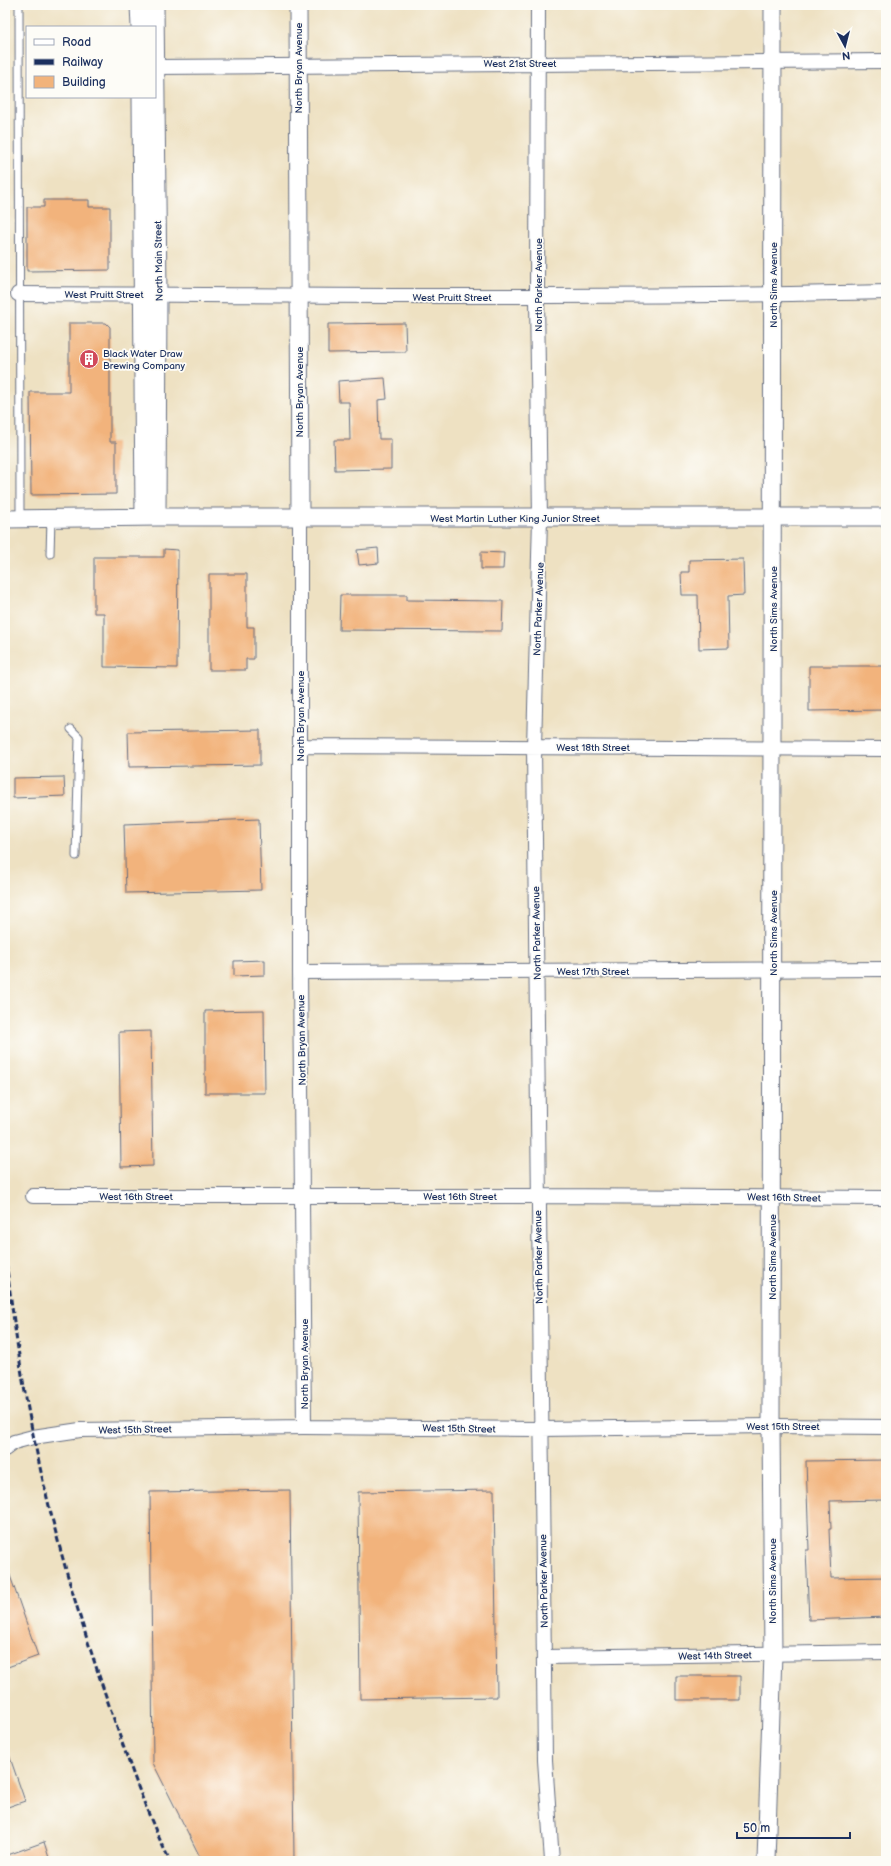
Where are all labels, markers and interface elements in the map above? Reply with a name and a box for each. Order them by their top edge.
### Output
street label: North Bryan Avenue [293,22,305,114]
legend [26,26,156,98]
north arrow [825,26,865,66]
text: Road [62,35,91,50]
text: N [841,48,851,62]
text: Railway [62,55,104,70]
street label: West 21st Street [484,58,556,70]
text: Building [62,75,106,90]
street label: North Main Street [152,221,166,301]
street label: North Parker Avenue [533,238,545,332]
street label: North Sims Avenue [768,242,780,328]
street label: West Pruitt Street [64,289,144,301]
street label: West Pruitt Street [412,292,492,304]
street label: North Bryan Avenue [294,346,306,438]
building icon: Black Water Draw Brewing Company [78,348,100,370]
place label: Black Water Draw Brewing Company [103,348,186,372]
street label: West Martin Luther King Junior Street [430,513,600,525]
street label: North Parker Avenue [531,562,547,656]
street label: North Sims Avenue [768,566,780,652]
street label: North Bryan Avenue [295,670,307,762]
street label: West 18th Street [556,742,630,754]
street label: North Parker Avenue [530,886,544,980]
street label: North Sims Avenue [768,890,780,976]
street label: West 17th Street [557,966,629,978]
street label: North Bryan Avenue [295,994,309,1086]
street label: West 16th Street [99,1191,173,1203]
street label: West 16th Street [423,1191,497,1203]
street label: West 16th Street [747,1191,821,1205]
street label: North Parker Avenue [532,1210,546,1304]
street label: North Sims Avenue [767,1214,779,1300]
street label: North Bryan Avenue [299,1318,311,1410]
street label: West 15th Street [746,1421,820,1433]
street label: West 15th Street [422,1422,496,1436]
street label: West 15th Street [98,1423,172,1437]
street label: North Parker Avenue [537,1534,551,1628]
street label: North Sims Avenue [767,1538,779,1624]
street label: West 14th Street [678,1649,752,1663]
scale bar [737,1814,850,1840]
text: 50 m [743,1821,770,1836]

